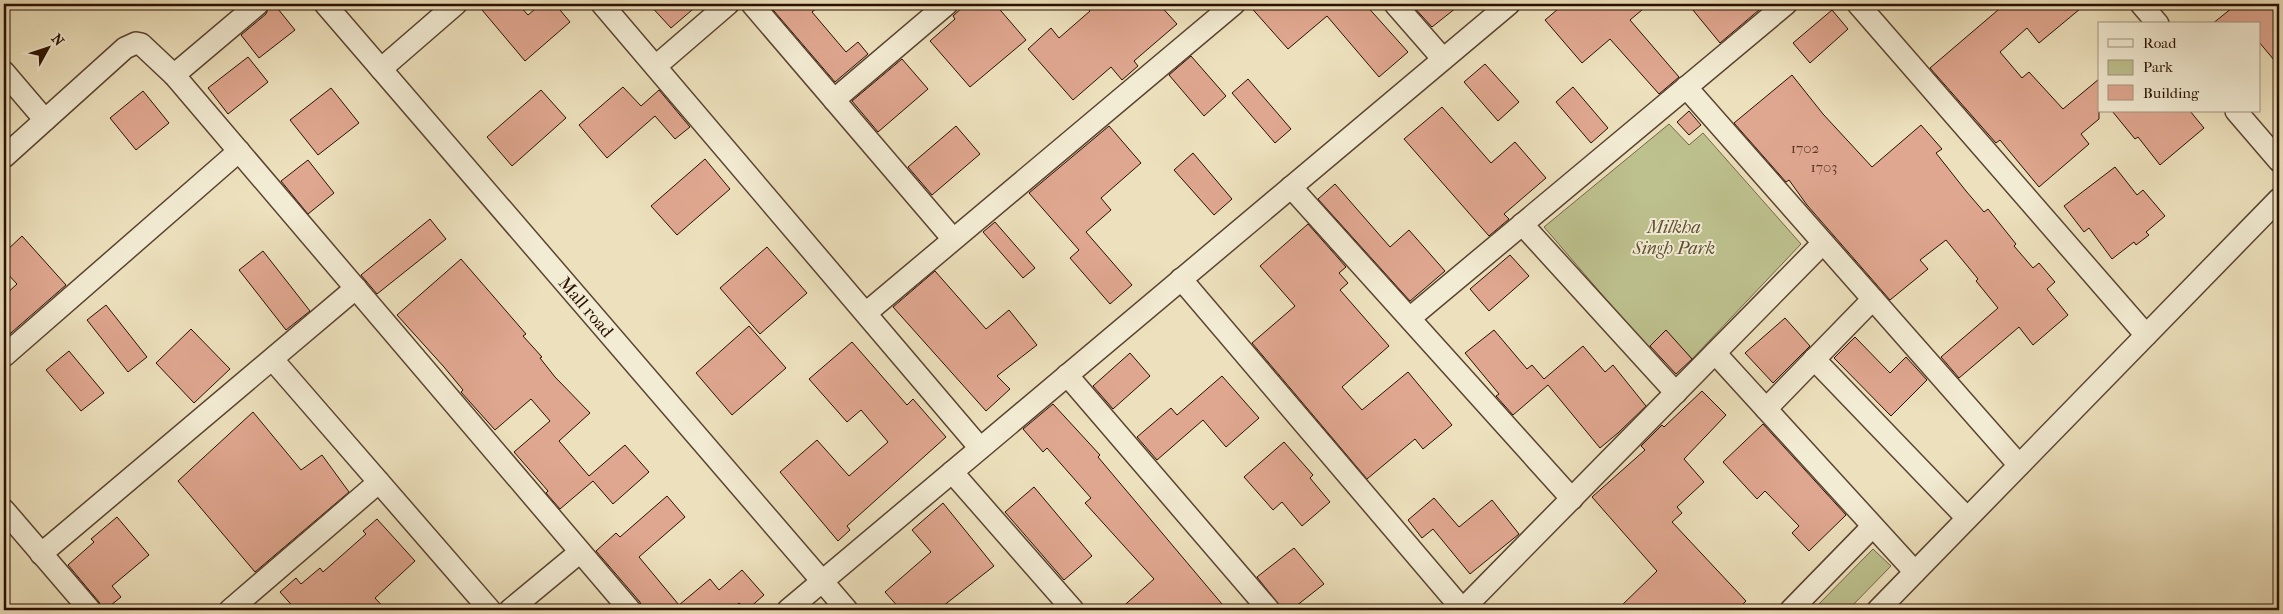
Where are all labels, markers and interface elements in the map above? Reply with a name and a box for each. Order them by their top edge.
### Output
north arrow [22,22,72,72]
legend [2098,22,2260,112]
text: N [48,30,68,50]
text: Road [2143,34,2177,52]
text: Park [2143,58,2173,76]
text: Building [2143,84,2200,102]
house number: 1702 [1791,139,1820,157]
house number: 1703 [1811,158,1837,176]
park label: Milkha Singh Park [1632,217,1715,259]
street label: Mall road [554,272,618,342]

